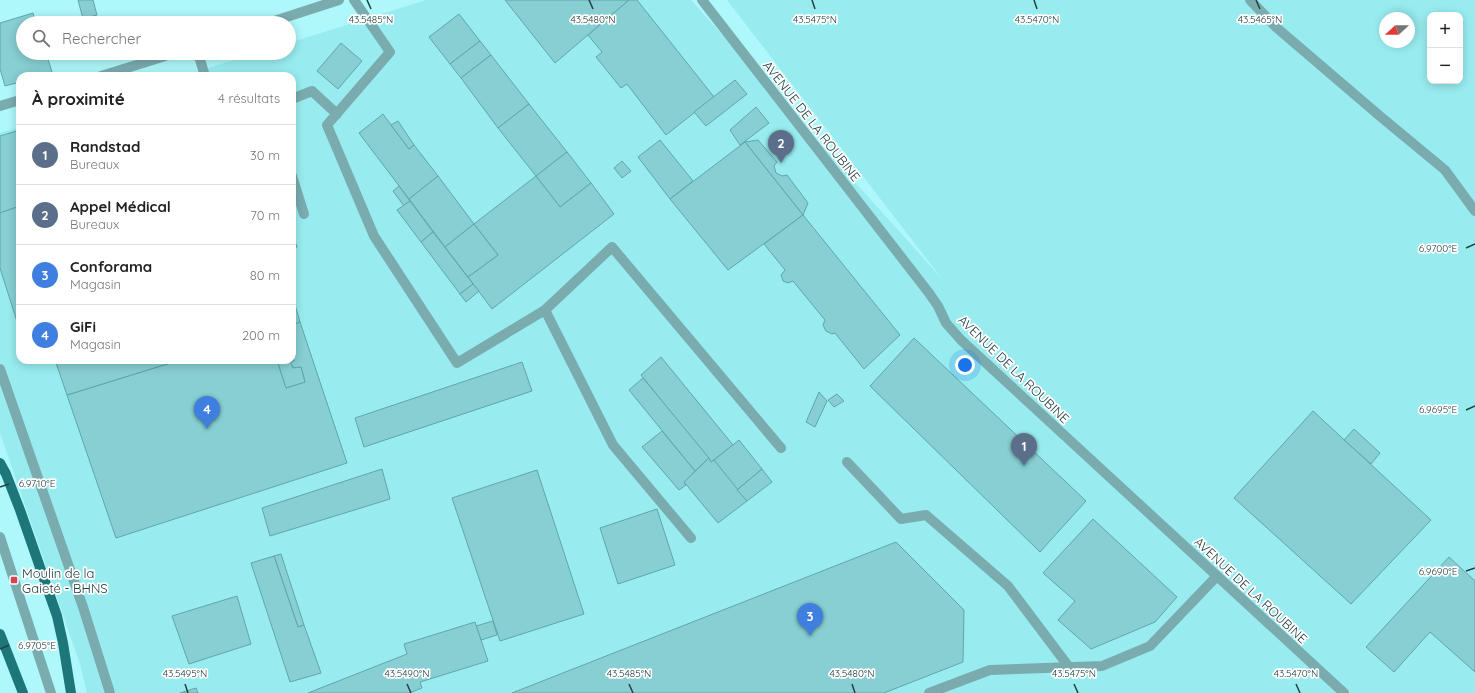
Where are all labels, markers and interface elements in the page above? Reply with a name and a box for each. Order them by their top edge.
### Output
north arrow [1379,12,1415,48]
map controls [1427,12,1463,84]
button: + [1427,12,1463,48]
text: 43.5485°N [349,13,393,26]
text: 43.5480°N [571,13,616,26]
text: 43.5475°N [793,13,837,26]
text: 43.5470°N [1015,13,1059,26]
text: 43.5465°N [1238,13,1282,26]
search box [16,16,296,60]
icon: search [30,27,52,49]
text: Rechercher [62,29,141,48]
button: − [1427,48,1463,84]
street label: AVENUE DE LA ROUBINE [760,58,864,184]
text: À proximité [32,88,125,109]
text: 4 résultats [218,90,280,106]
pin: 2 [768,130,794,163]
text: Randstad [70,137,140,156]
text: 1 [42,147,48,163]
text: 30 m [250,147,280,163]
text: Bureaux [70,156,119,172]
text: Appel Médical [70,197,171,216]
text: 2 [41,207,49,223]
text: 70 m [250,207,280,223]
text: Bureaux [70,216,119,232]
text: 6.9700°E [1419,242,1458,255]
text: Conforama [70,257,152,276]
text: 3 [42,267,48,283]
text: 80 m [250,267,280,283]
text: Magasin [70,276,121,292]
street label: AVENUE DE LA ROUBINE [955,312,1073,426]
text: GiFi [70,317,96,336]
text: 4 [41,327,49,343]
text: 200 m [242,327,280,343]
text: Magasin [70,336,121,352]
your location [955,355,975,375]
pin: 4 [194,396,220,429]
text: 6.9695°E [1419,403,1457,416]
pin: 1 [1011,433,1037,466]
text: 6.9710°E [19,477,56,490]
street label: AVENUE DE LA ROUBINE [1191,534,1311,646]
place label: Moulin de la Gaieté - BHNS [22,565,108,596]
text: 6.9690°E [1419,565,1458,578]
marker: Moulin de la Gaieté - BHNS [9,575,19,585]
pin: 3 [797,603,823,636]
text: 6.9705°E [18,639,56,652]
text: 43.5495°N [163,667,207,680]
text: 43.5490°N [385,667,429,680]
text: 43.5485°N [607,667,651,680]
text: 43.5480°N [830,667,875,680]
text: 43.5475°N [1052,667,1096,680]
text: 43.5470°N [1274,667,1318,680]

